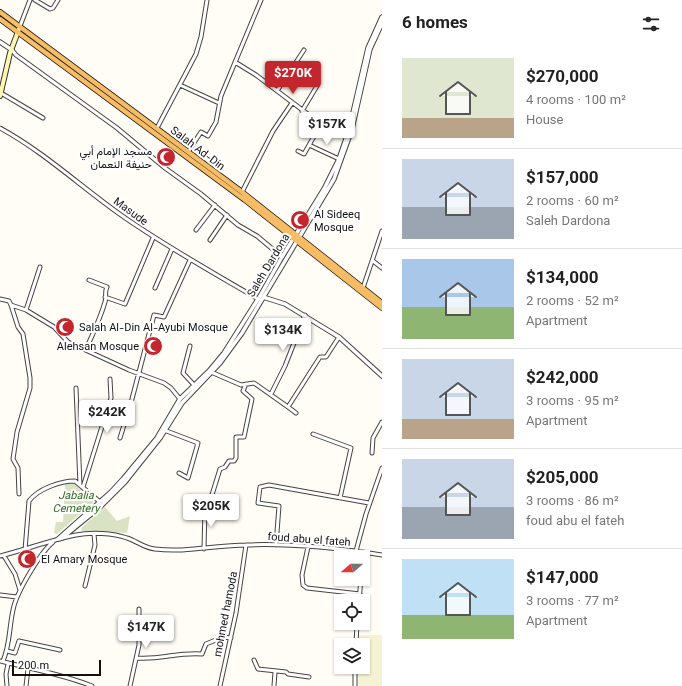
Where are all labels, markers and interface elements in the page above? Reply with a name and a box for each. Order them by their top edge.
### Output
text: 6 homes [402,11,468,37]
icon: filters [640,13,662,35]
pin: $270K [265,61,321,95]
text: $270K [274,64,312,84]
text: $270,000 [526,65,598,91]
icon: home [434,74,482,122]
text: 4 rooms · 100 m² [526,91,626,111]
text: House [526,111,563,131]
pin: $157K [299,112,355,146]
text: $157K [308,115,346,135]
street label: Salah Ad-Din [166,123,228,175]
place label: مسجد الإمام أبي حنيفة النعمان [80,144,152,174]
mosque icon: مسجد الإمام أبي حنيفة النعمان [155,146,177,168]
text: $157,000 [526,166,598,192]
icon: home [434,175,482,223]
text: 2 rooms · 60 m² [526,192,619,212]
street label: Masude [109,194,151,231]
place label: Al Sideeq Mosque [314,207,360,237]
mosque icon: Al Sideeq Mosque [289,209,311,231]
text: Saleh Dardona [526,212,610,232]
street label: Saleh Dardona [244,231,295,301]
text: $134,000 [526,266,598,292]
icon: home [434,275,482,323]
text: 2 rooms · 52 m² [526,292,619,312]
text: Apartment [526,312,588,332]
mosque icon: Salah Al-Din Al-Ayubi Mosque [54,316,76,338]
pin: $134K [255,318,311,352]
place label: Salah Al-Din Al-Ayubi Mosque [79,320,228,337]
text: $134K [264,321,302,341]
mosque icon: Alehsan Mosque [142,335,164,357]
place label: Alehsan Mosque [57,339,139,356]
text: $242,000 [526,366,598,392]
icon: home [434,375,482,423]
text: 3 rooms · 95 m² [526,392,619,412]
pin: $242K [79,400,135,434]
text: $242K [88,403,126,423]
text: Apartment [526,412,588,432]
text: $205,000 [526,466,598,492]
icon: home [434,475,482,523]
park label: Jabalia Cemetery [53,488,101,518]
text: 3 rooms · 86 m² [526,492,619,512]
pin: $205K [183,494,239,528]
text: $205K [192,497,230,517]
text: foud abu el fateh [526,512,624,532]
street label: foud abu el fateh [267,529,351,552]
mosque icon: El Amary Mosque [16,548,38,570]
north arrow [334,550,370,586]
map controls [334,550,370,674]
place label: El Amary Mosque [41,552,128,569]
text: $147,000 [526,566,598,592]
street label: mohmed hamoda [210,570,243,658]
icon: home [434,575,482,623]
text: 3 rooms · 77 m² [526,592,619,612]
button: locate [334,594,370,630]
text: Apartment [526,612,588,632]
pin: $147K [118,615,174,649]
text: $147K [127,618,165,638]
button: layers [334,638,370,674]
scale bar [12,658,101,677]
text: 200 m [18,658,49,675]

